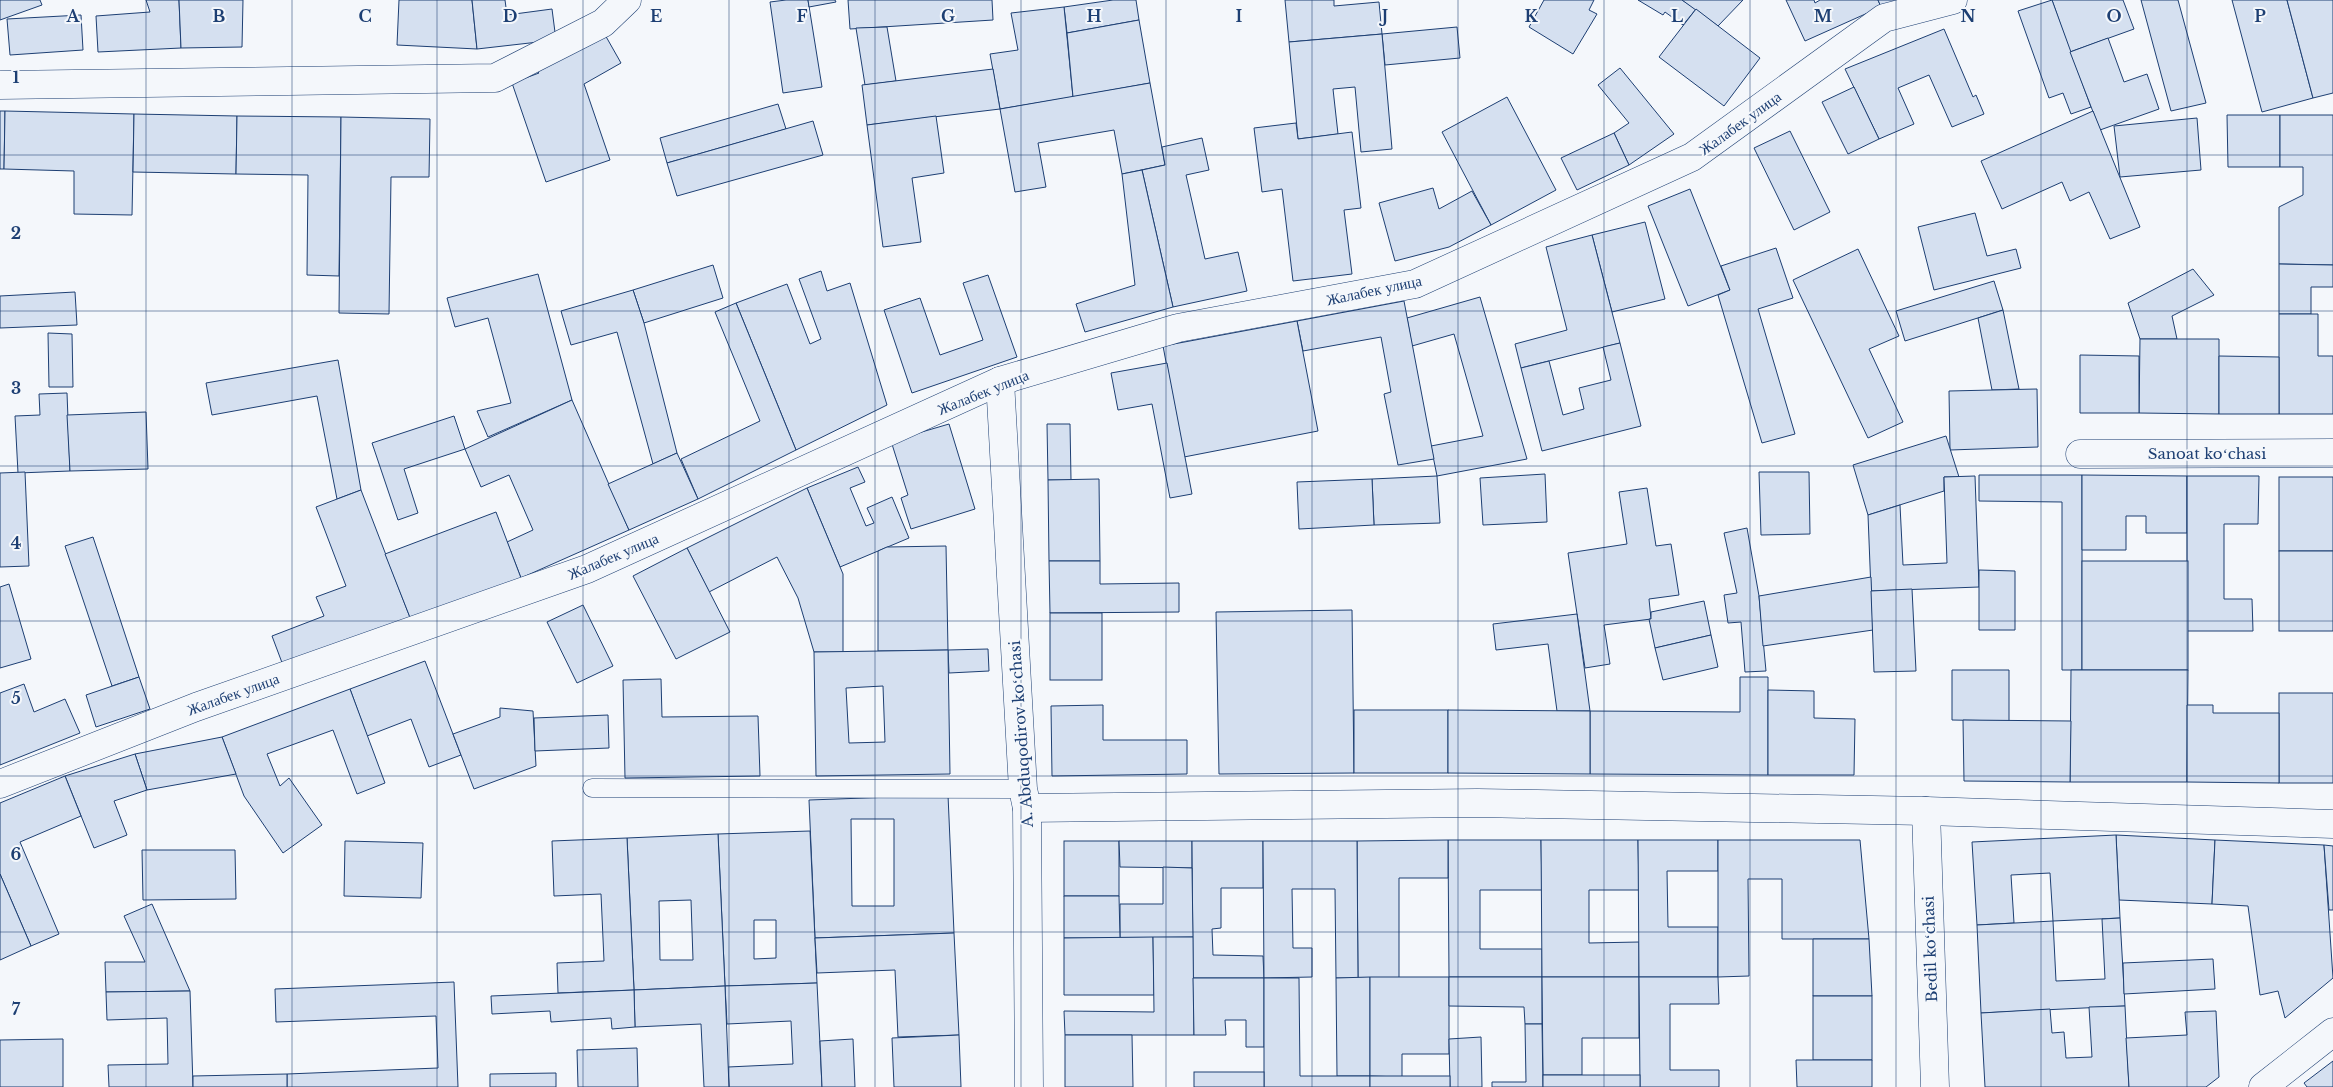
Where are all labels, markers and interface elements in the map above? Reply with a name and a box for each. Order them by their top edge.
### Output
text: A [66,6,81,26]
text: B [213,6,226,26]
text: C [358,6,372,26]
text: D [503,6,517,26]
text: E [650,6,662,26]
text: F [796,6,808,26]
text: G [941,6,955,26]
text: H [1086,6,1102,26]
text: I [1236,6,1243,26]
text: J [1379,6,1388,26]
text: K [1524,6,1538,26]
text: L [1671,6,1683,26]
text: M [1814,6,1832,26]
text: N [1960,6,1976,26]
text: O [2106,6,2122,26]
text: P [2254,6,2266,26]
text: 1 [13,67,20,87]
street label: Жалабек улица [1695,87,1785,159]
text: 2 [11,223,21,243]
street label: Жалабек улица [1325,271,1424,309]
street label: Жалабек улица [935,365,1032,419]
text: 3 [11,378,21,398]
street label: Sanoat koʻchasi [2148,444,2266,463]
street label: Жалабек улица [565,528,662,584]
text: 4 [11,533,21,553]
street label: A. Abduqodirov koʻchasi [1005,640,1037,829]
street label: Жалабек улица [184,668,282,719]
text: 5 [11,688,21,708]
text: 6 [11,844,22,864]
street label: Bedil koʻchasi [1919,895,1941,1003]
text: 7 [12,999,21,1019]

